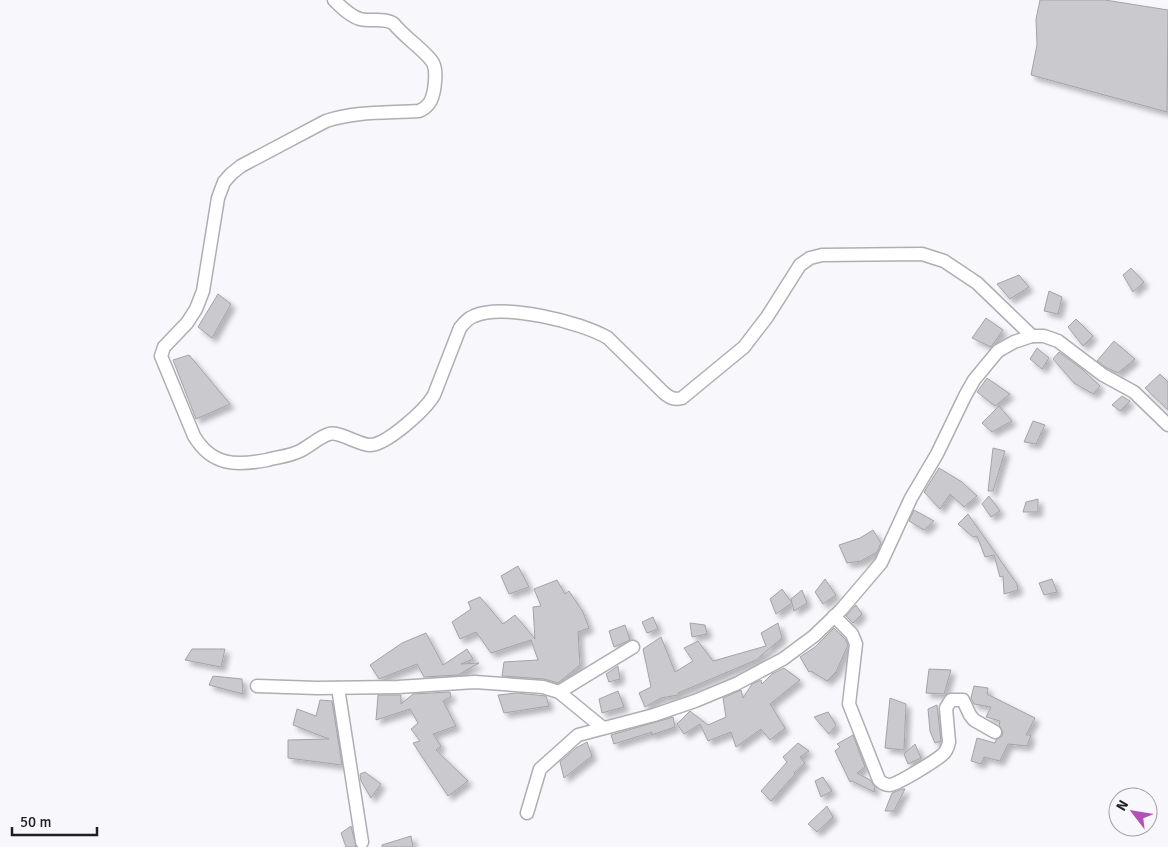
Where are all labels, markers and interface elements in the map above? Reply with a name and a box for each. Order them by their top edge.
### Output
north arrow [1108,787,1158,837]
text: N [1112,797,1132,814]
scale bar [12,804,98,836]
text: 50 m [20,813,51,831]

